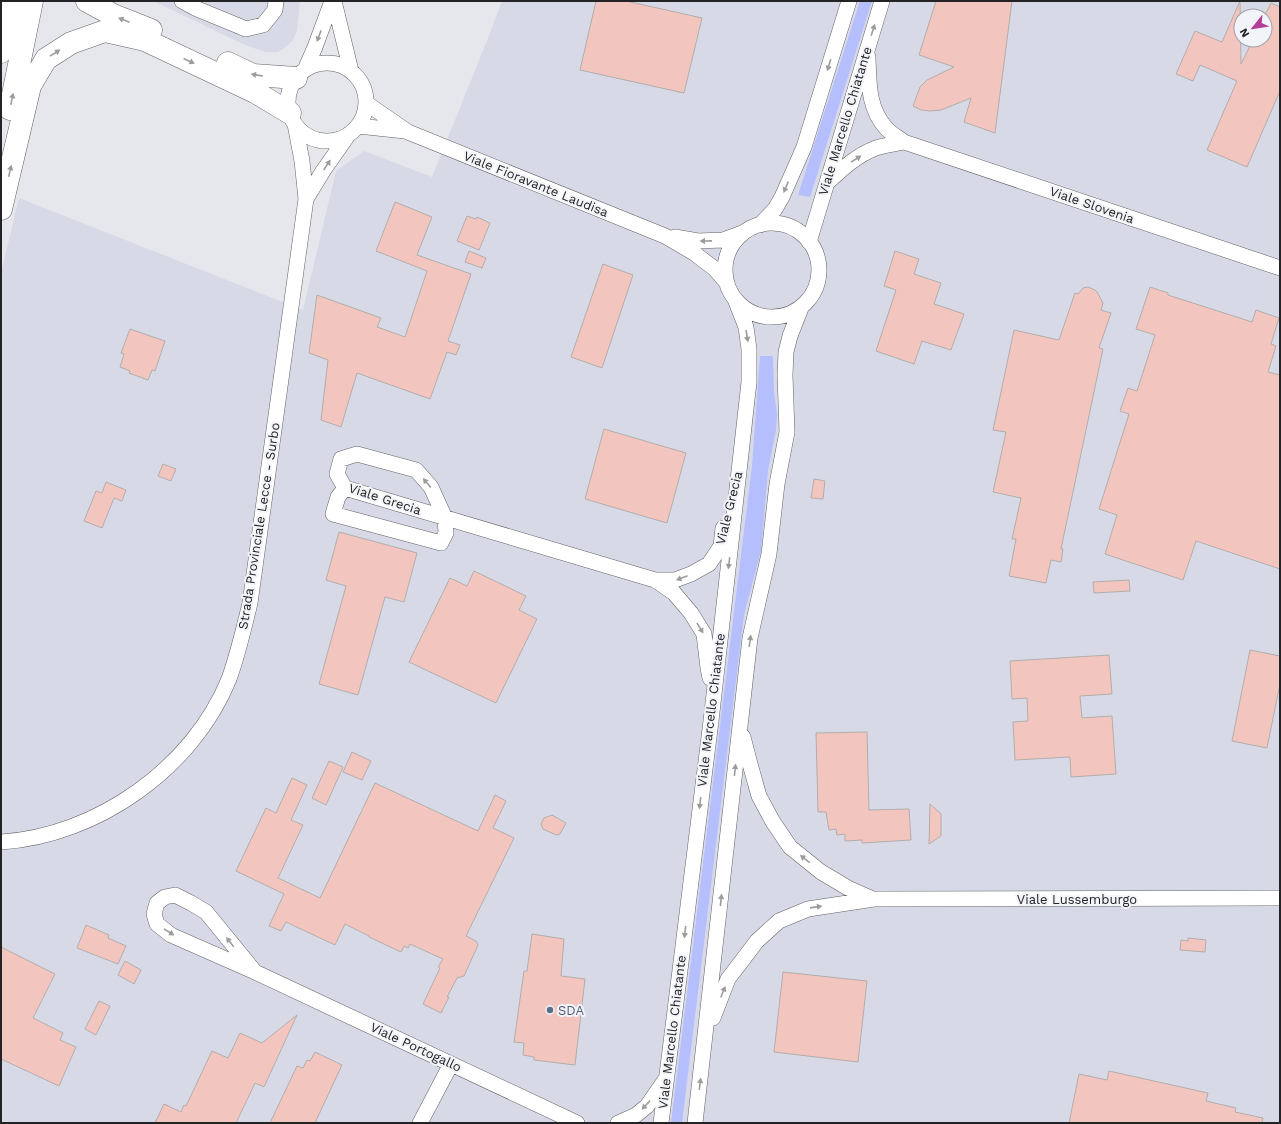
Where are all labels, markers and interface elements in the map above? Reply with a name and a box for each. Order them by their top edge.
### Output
north arrow [1233,8,1273,48]
one-way arrow [118,16,130,22]
one-way arrow [870,24,876,36]
text: N [1237,26,1252,40]
one-way arrow [316,30,322,42]
street label: Viale Marcello Chiatante [815,45,875,197]
one-way arrow [49,49,61,56]
one-way arrow [183,58,194,64]
one-way arrow [826,59,832,71]
one-way arrow [251,71,264,77]
one-way arrow [9,93,15,105]
street label: Viale Fioravante Laudisa [461,148,611,220]
one-way arrow [850,155,862,162]
one-way arrow [323,160,330,171]
one-way arrow [8,165,14,177]
one-way arrow [783,182,789,193]
street label: Viale Slovenia [1048,184,1137,227]
one-way arrow [699,238,712,244]
one-way arrow [744,330,750,342]
street label: Strada Provinciale Lecce - Surbo [235,421,283,630]
street label: Viale Grecia [713,469,746,546]
one-way arrow [423,478,432,489]
street label: Viale Grecia [347,480,424,518]
one-way arrow [725,556,732,569]
one-way arrow [676,575,688,581]
one-way arrow [696,622,704,633]
street label: Viale Marcello Chiatante [694,632,728,788]
one-way arrow [747,635,753,647]
one-way arrow [732,764,739,776]
one-way arrow [697,797,703,809]
one-way arrow [799,854,810,863]
street label: Viale Lussemburgo [1017,892,1137,907]
one-way arrow [718,893,724,906]
one-way arrow [809,904,822,911]
one-way arrow [681,926,688,938]
one-way arrow [163,929,175,936]
one-way arrow [226,936,234,947]
street label: Viale Marcello Chiatante [655,954,689,1110]
one-way arrow [720,986,726,997]
place label: SDA [558,1003,584,1018]
marker: SDA [545,1005,555,1015]
street label: Viale Portogallo [368,1019,464,1075]
one-way arrow [697,1078,703,1090]
one-way arrow [642,1100,651,1110]

